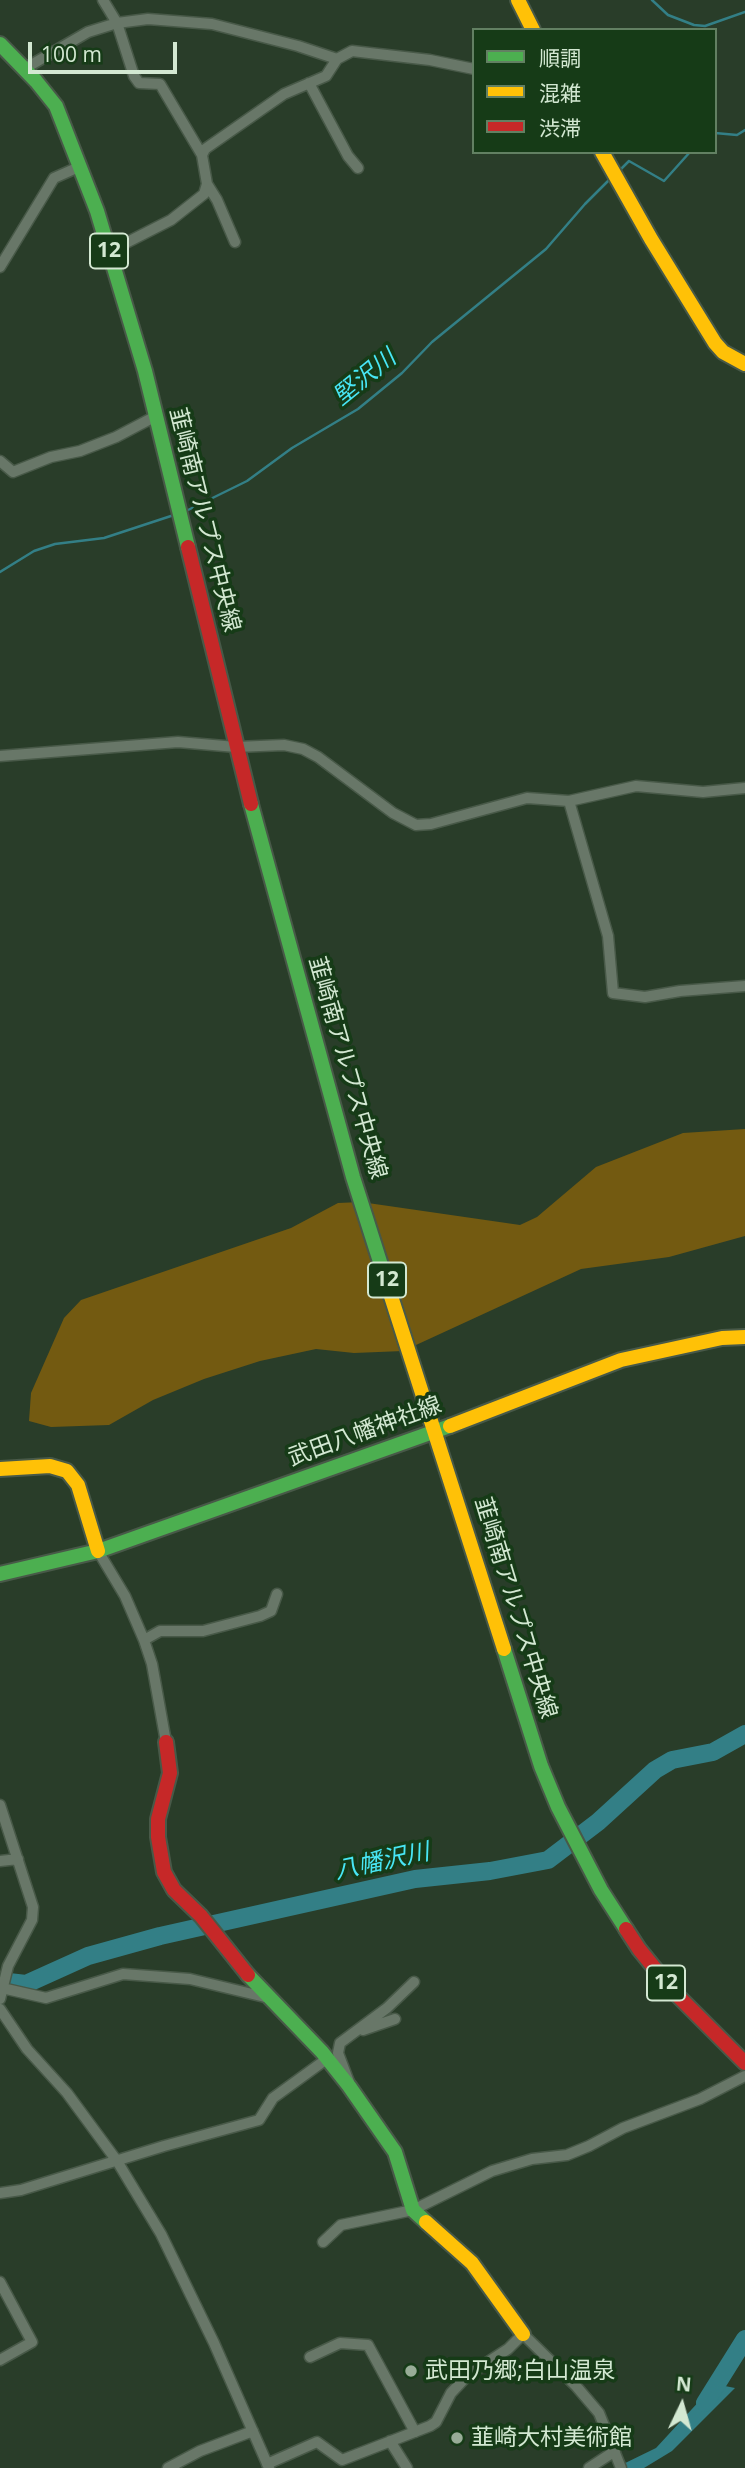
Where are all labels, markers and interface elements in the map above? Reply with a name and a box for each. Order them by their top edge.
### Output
scale bar [32,28,180,72]
legend [472,28,717,154]
text: 100 m [41,40,102,68]
text: 順調 [539,44,581,72]
text: 混雑 [539,79,581,107]
text: 渋滞 [539,114,581,142]
road number: 12 [90,233,128,268]
water label: 堅沢川 [328,344,402,412]
street label: 韮崎南アルプス中央線 [163,405,245,635]
street label: 韮崎南アルプス中央線 [302,954,392,1182]
road number: 12 [368,1262,406,1298]
street label: 武田八幡神社線 [285,1391,445,1473]
street label: 韮崎南アルプス中央線 [468,1494,562,1722]
water label: 八幡沢川 [332,1838,432,1886]
road number: 12 [647,1966,685,2000]
place label: 武田乃郷;白山温泉 [425,2357,615,2385]
marker: 武田乃郷;白山温泉 [403,2363,419,2379]
north arrow [647,2370,717,2440]
text: N [675,2370,693,2398]
place label: 韮崎大村美術館 [471,2424,632,2452]
marker: 韮崎大村美術館 [449,2430,465,2446]

